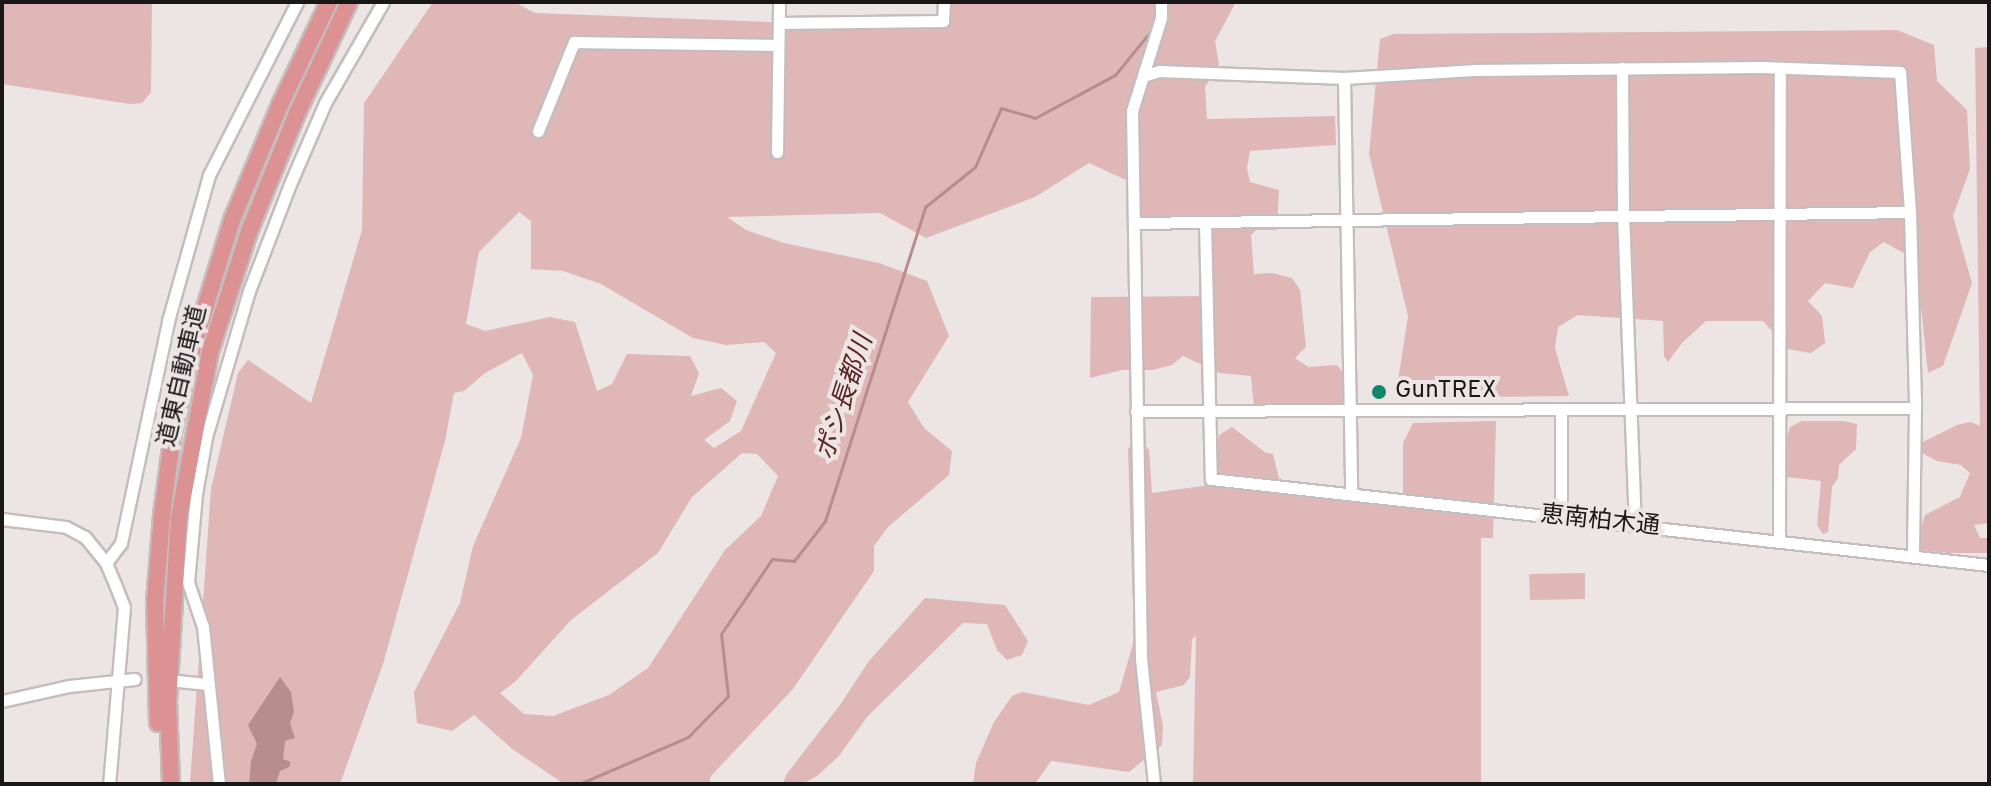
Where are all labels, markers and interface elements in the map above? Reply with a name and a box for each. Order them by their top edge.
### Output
street label: 道東自動車道 [154,303,214,449]
water label: ポシ長都川 [811,331,881,465]
place label: GunTREX [1395,378,1496,406]
marker: GunTREX [1370,383,1388,401]
street label: 恵南柏木通 [1539,501,1661,543]

